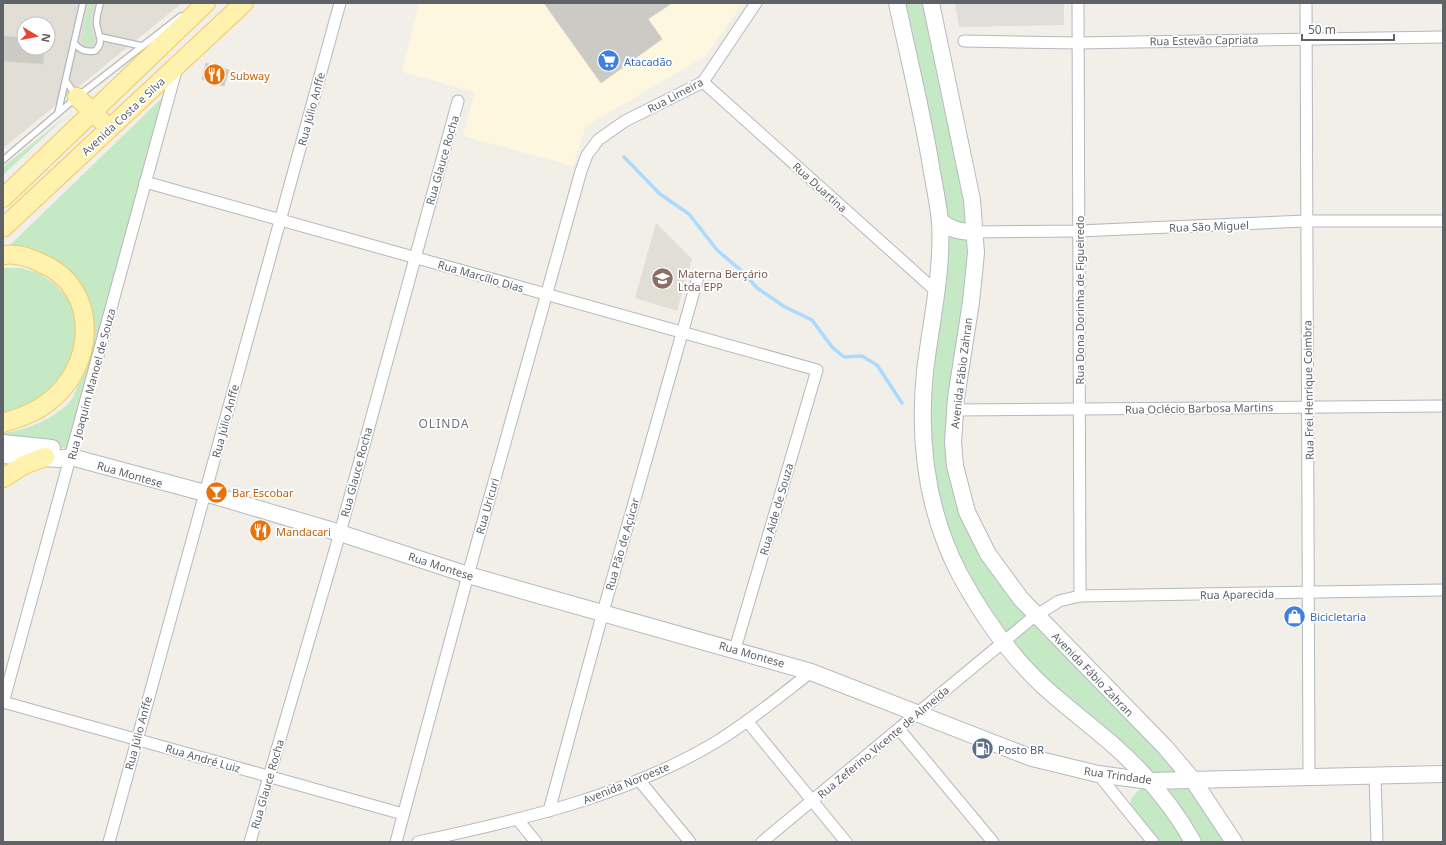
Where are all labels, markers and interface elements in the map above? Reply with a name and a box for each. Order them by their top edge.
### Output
north arrow [16,16,56,56]
scale bar [1302,16,1394,42]
text: 50 m [1308,21,1336,38]
text: N [38,32,55,44]
street label: Rua Estevão Capriata [1149,32,1259,48]
supermarket icon: Atacadão [595,48,621,74]
place label: Atacadão [624,54,673,69]
restaurant icon: Subway [202,62,228,88]
place label: Subway [230,68,270,83]
street label: Rua Júlio Anffe [294,71,328,147]
street label: Avenida Costa e Silva [78,73,168,159]
street label: Rua Limeira [645,74,705,116]
street label: Rua Glauce Rocha [422,113,462,207]
street label: Rua Duartina [790,159,850,215]
street label: Rua Dona Dorinha de Figueiredo [1072,215,1087,384]
street label: Rua São Miguel [1169,217,1249,235]
street label: Rua Marcílio Dias [436,257,526,295]
school or university icon: Materna Berçário Ltda EPP [650,266,676,292]
place label: Materna Berçário Ltda EPP [678,266,768,294]
street label: Rua Joaquim Manoel de Souza [64,307,118,461]
street label: Avenida Fábio Zahran [947,317,975,429]
street label: Rua Frei Henrique Coimbra [1299,320,1317,460]
street label: Rua Júlio Anffe [208,383,242,459]
street label: Rua Oclécio Barbosa Martins [1125,399,1273,417]
district label: OLINDA [418,415,470,432]
street label: Rua Glauce Rocha [337,425,375,519]
street label: Rua Montese [95,457,165,491]
street label: Rua Aide de Souza [756,461,796,557]
street label: Rua Uricuri [472,476,502,536]
bar icon: Bar Escobar [203,479,229,505]
place label: Bar Escobar [232,485,294,500]
street label: Rua Pão de Açúcar [602,495,643,592]
restaurant icon: Mandacari [248,518,274,544]
place label: Mandacari [276,524,331,539]
street label: Rua Montese [406,548,476,584]
street label: Rua Aparecida [1200,586,1274,602]
shop icon: Bicicletaria [1281,603,1307,629]
place label: Bicicletaria [1310,609,1366,624]
street label: Avenida Fábio Zahran [1049,629,1137,719]
street label: Rua Montese [717,637,787,671]
street label: Rua Zeferino Vicente de Almeida [814,682,952,802]
street label: Rua Júlio Anffe [121,695,155,771]
fuel station icon: Posto BR [970,736,996,762]
street label: Rua Glauce Rocha [247,737,287,831]
street label: Rua André Luiz [164,740,242,776]
place label: Posto BR [998,742,1044,757]
street label: Avenida Noroeste [581,759,671,807]
street label: Rua Trindade [1083,763,1153,787]

